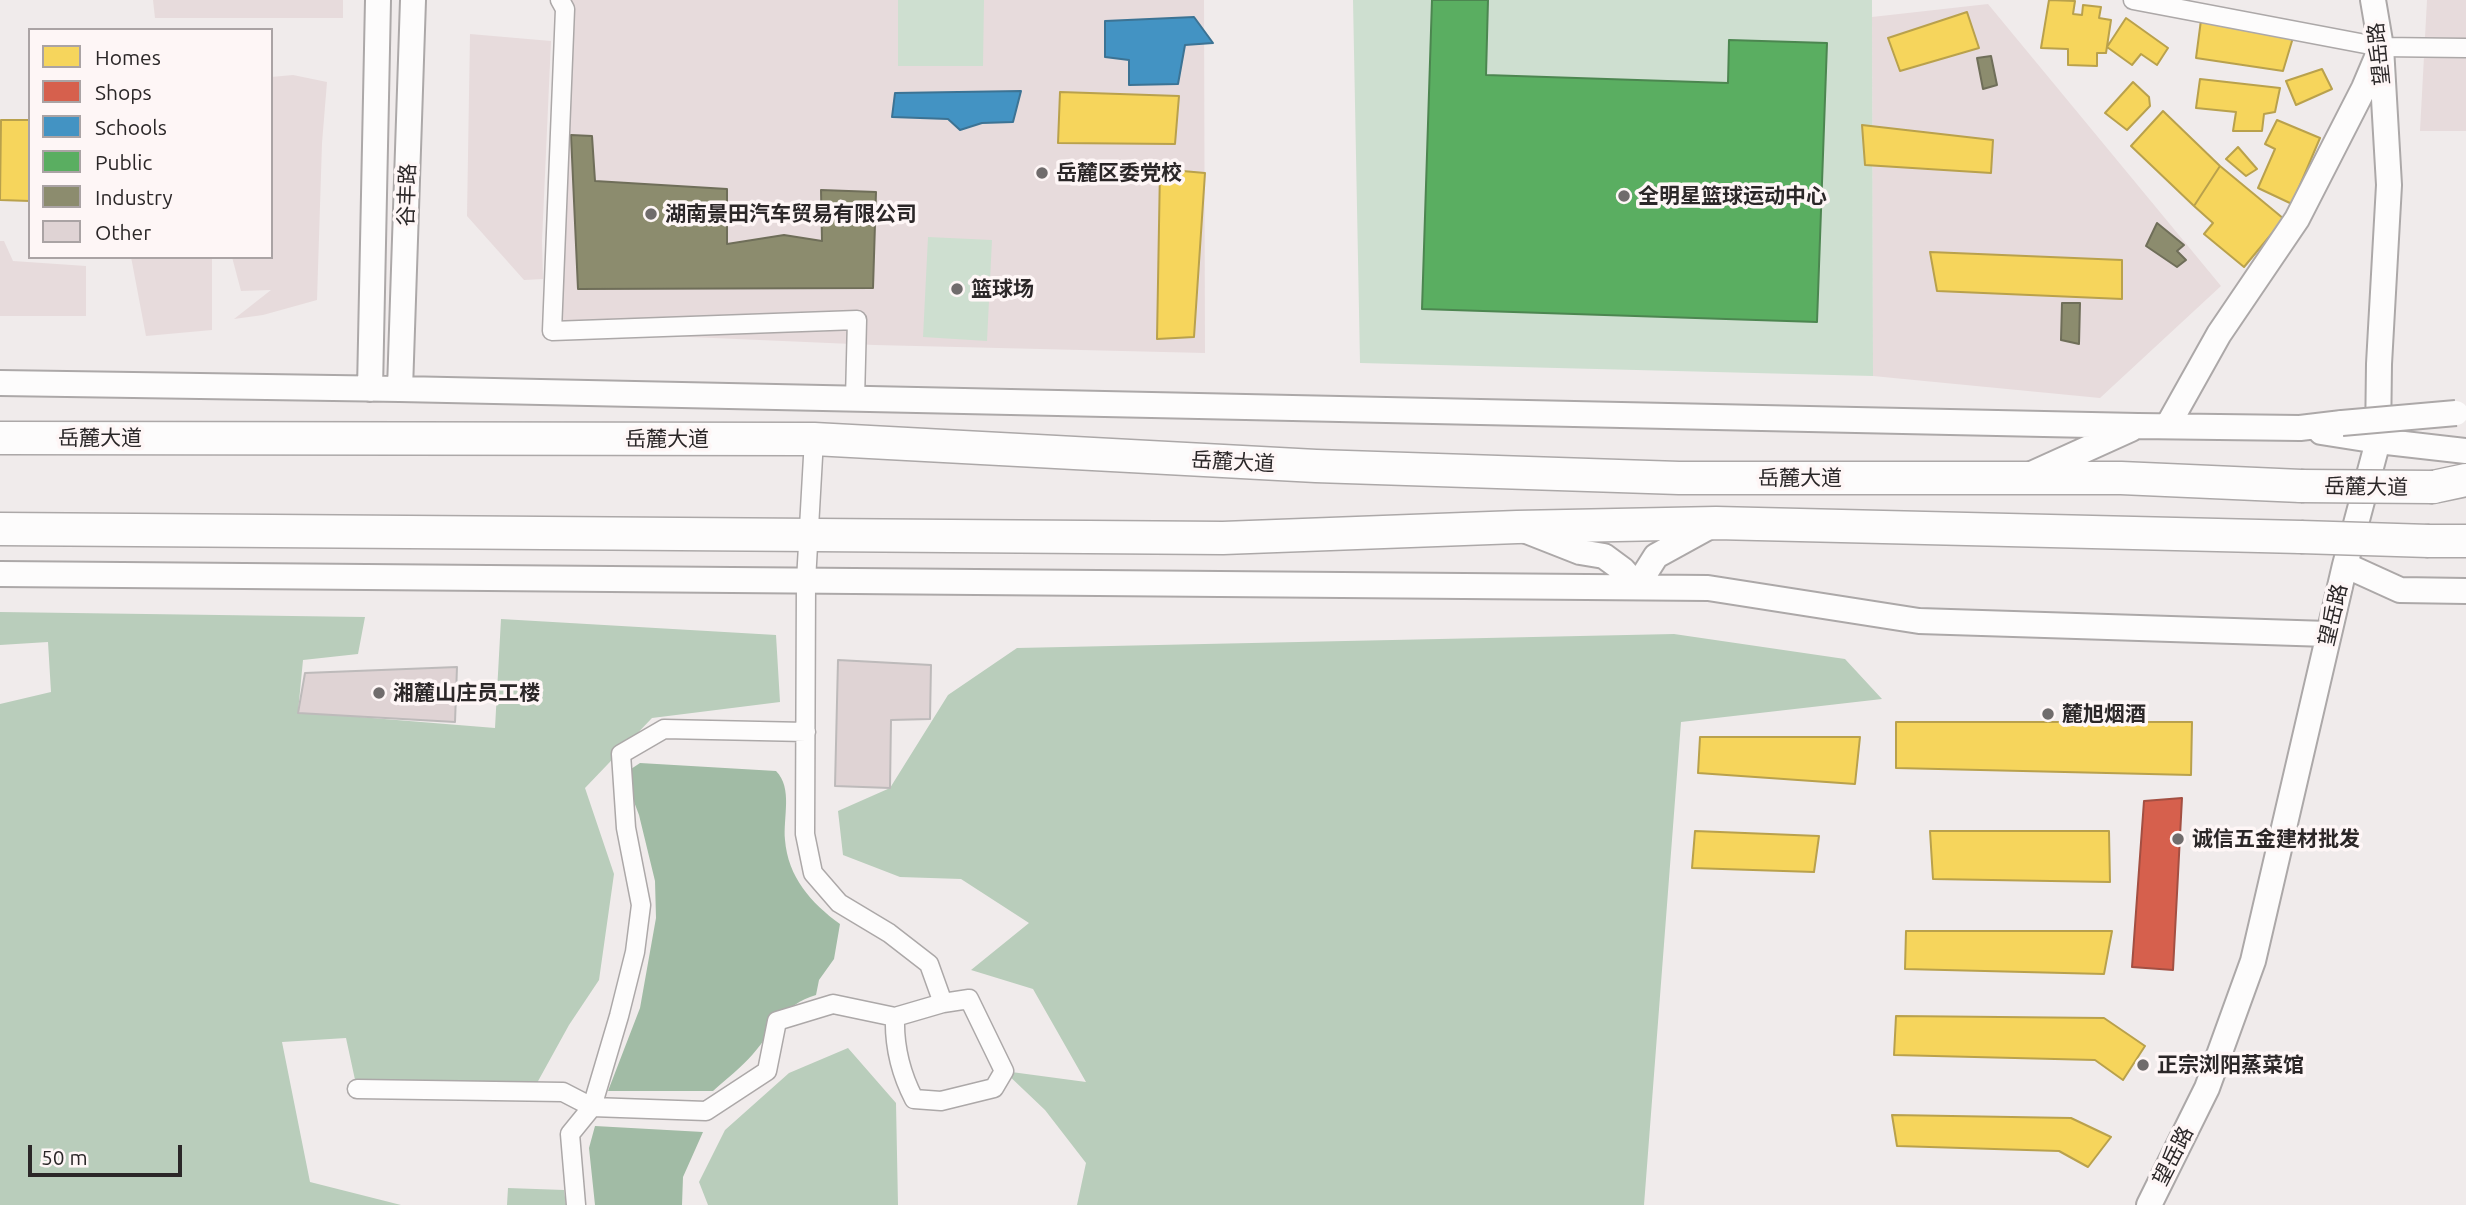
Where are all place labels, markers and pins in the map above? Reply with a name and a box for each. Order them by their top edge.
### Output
place label: 岳麓区委党校 [1056,160,1182,186]
marker: 岳麓区委党校 [1034,165,1050,181]
place label: 全明星篮球运动中心 [1638,183,1827,209]
marker: 全明星篮球运动中心 [1616,188,1632,204]
place label: 湖南景田汽车贸易有限公司 [665,201,917,227]
marker: 湖南景田汽车贸易有限公司 [643,206,659,222]
place label: 篮球场 [971,276,1034,302]
marker: 篮球场 [949,281,965,297]
place label: 湘麓山庄员工楼 [393,680,540,706]
marker: 湘麓山庄员工楼 [371,685,387,701]
place label: 麓旭烟酒 [2062,701,2146,727]
marker: 麓旭烟酒 [2040,706,2056,722]
place label: 诚信五金建材批发 [2192,826,2360,852]
marker: 诚信五金建材批发 [2170,831,2186,847]
place label: 正宗浏阳蒸菜馆 [2157,1052,2304,1078]
marker: 正宗浏阳蒸菜馆 [2135,1057,2151,1073]

